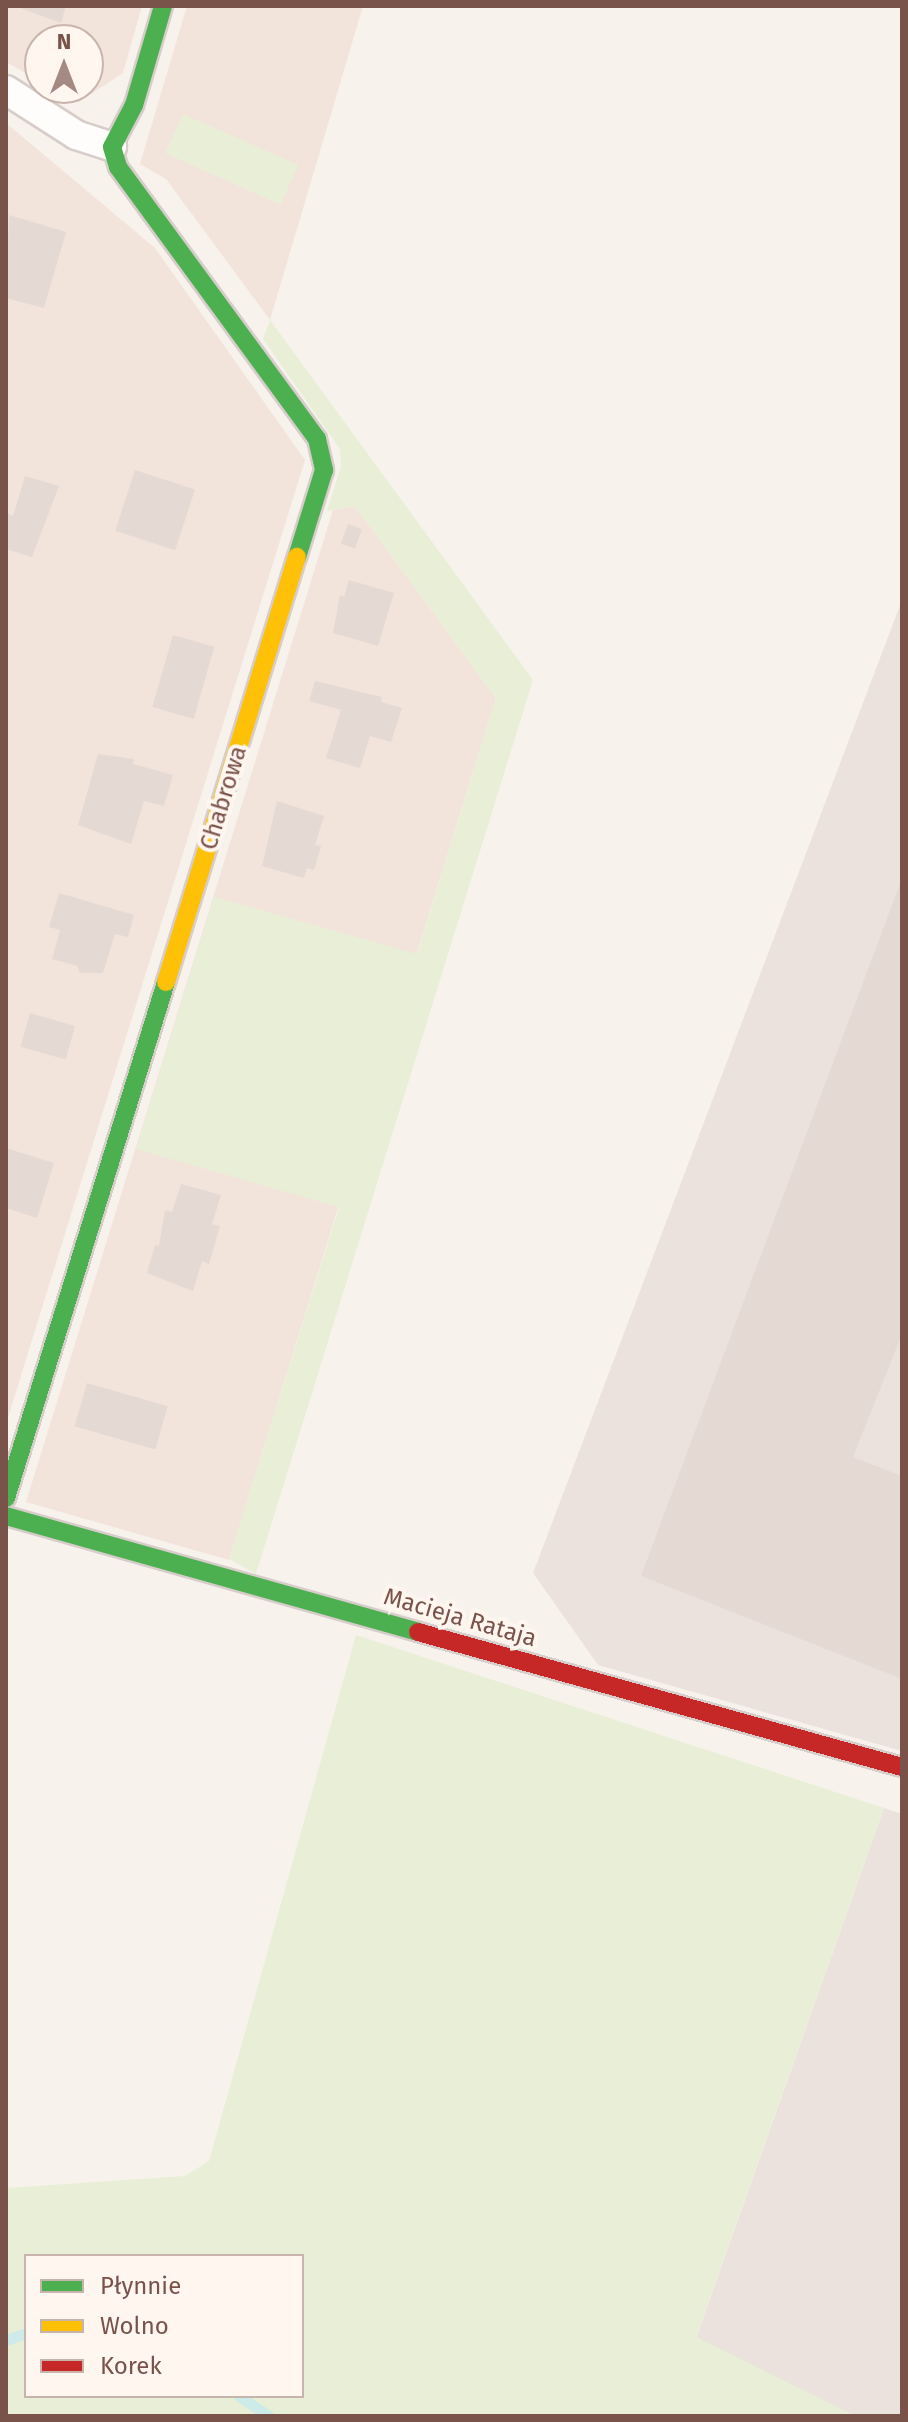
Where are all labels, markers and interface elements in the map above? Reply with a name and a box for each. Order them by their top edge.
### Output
north arrow [24,24,104,104]
text: N [57,28,71,55]
street label: Chabrowa [195,743,253,853]
street label: Macieja Rataja [380,1582,540,1654]
legend [24,2254,304,2398]
text: Płynnie [100,2272,181,2300]
text: Wolno [100,2312,169,2340]
text: Korek [100,2352,162,2380]

